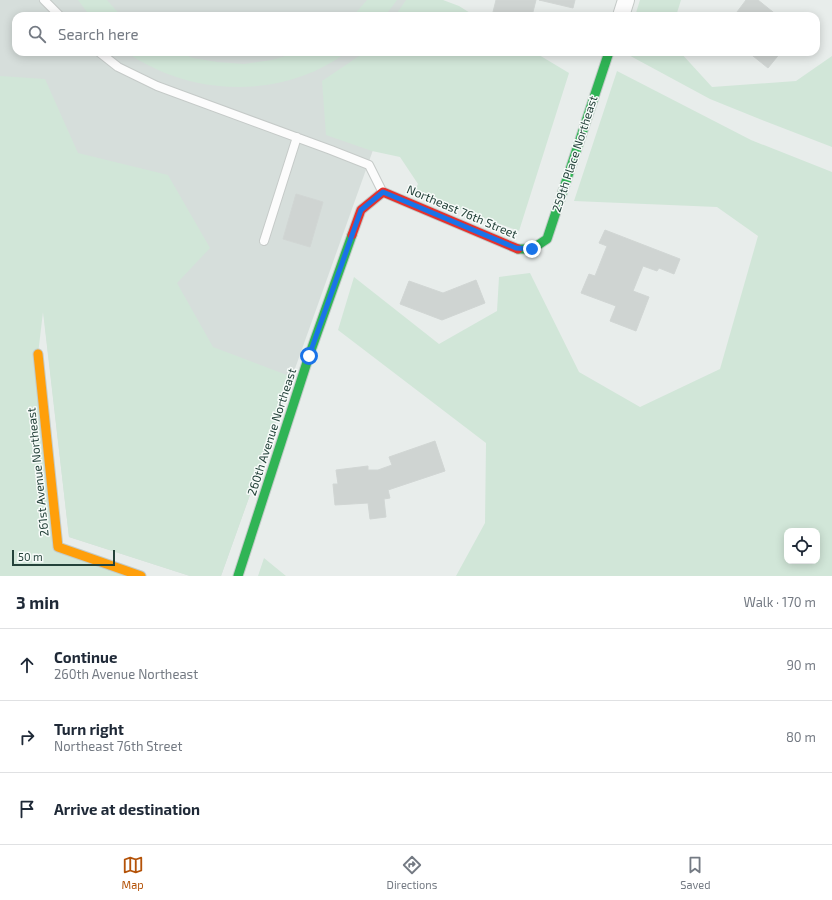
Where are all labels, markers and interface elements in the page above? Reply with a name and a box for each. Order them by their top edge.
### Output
search box [12,12,820,56]
icon: search [26,23,48,45]
text: Search here [58,25,139,43]
street label: 259th Place Northeast [549,93,600,214]
street label: Northeast 76th Street [405,181,520,241]
route end [523,240,541,258]
route start [300,347,318,365]
street label: 260th Avenue Northeast [244,366,298,497]
street label: 261st Avenue Northeast [23,406,51,537]
map controls [784,528,820,564]
button: locate [784,528,820,564]
scale bar [12,548,115,567]
text: 50 m [18,550,43,563]
text: 3 min [16,592,59,612]
text: Walk · 170 m [744,594,816,610]
text: Continue [54,648,117,666]
icon: ahead [16,654,38,676]
text: 90 m [786,657,816,673]
text: 260th Avenue Northeast [54,666,198,682]
text: Turn right [54,720,124,738]
icon: right [16,726,38,748]
text: 80 m [786,729,816,745]
text: Northeast 76th Street [54,738,182,754]
icon: arrive [16,798,38,820]
text: Arrive at destination [54,800,200,818]
tab: Map [122,854,144,891]
tab: Directions [387,854,437,891]
tab: Saved [680,854,711,891]

